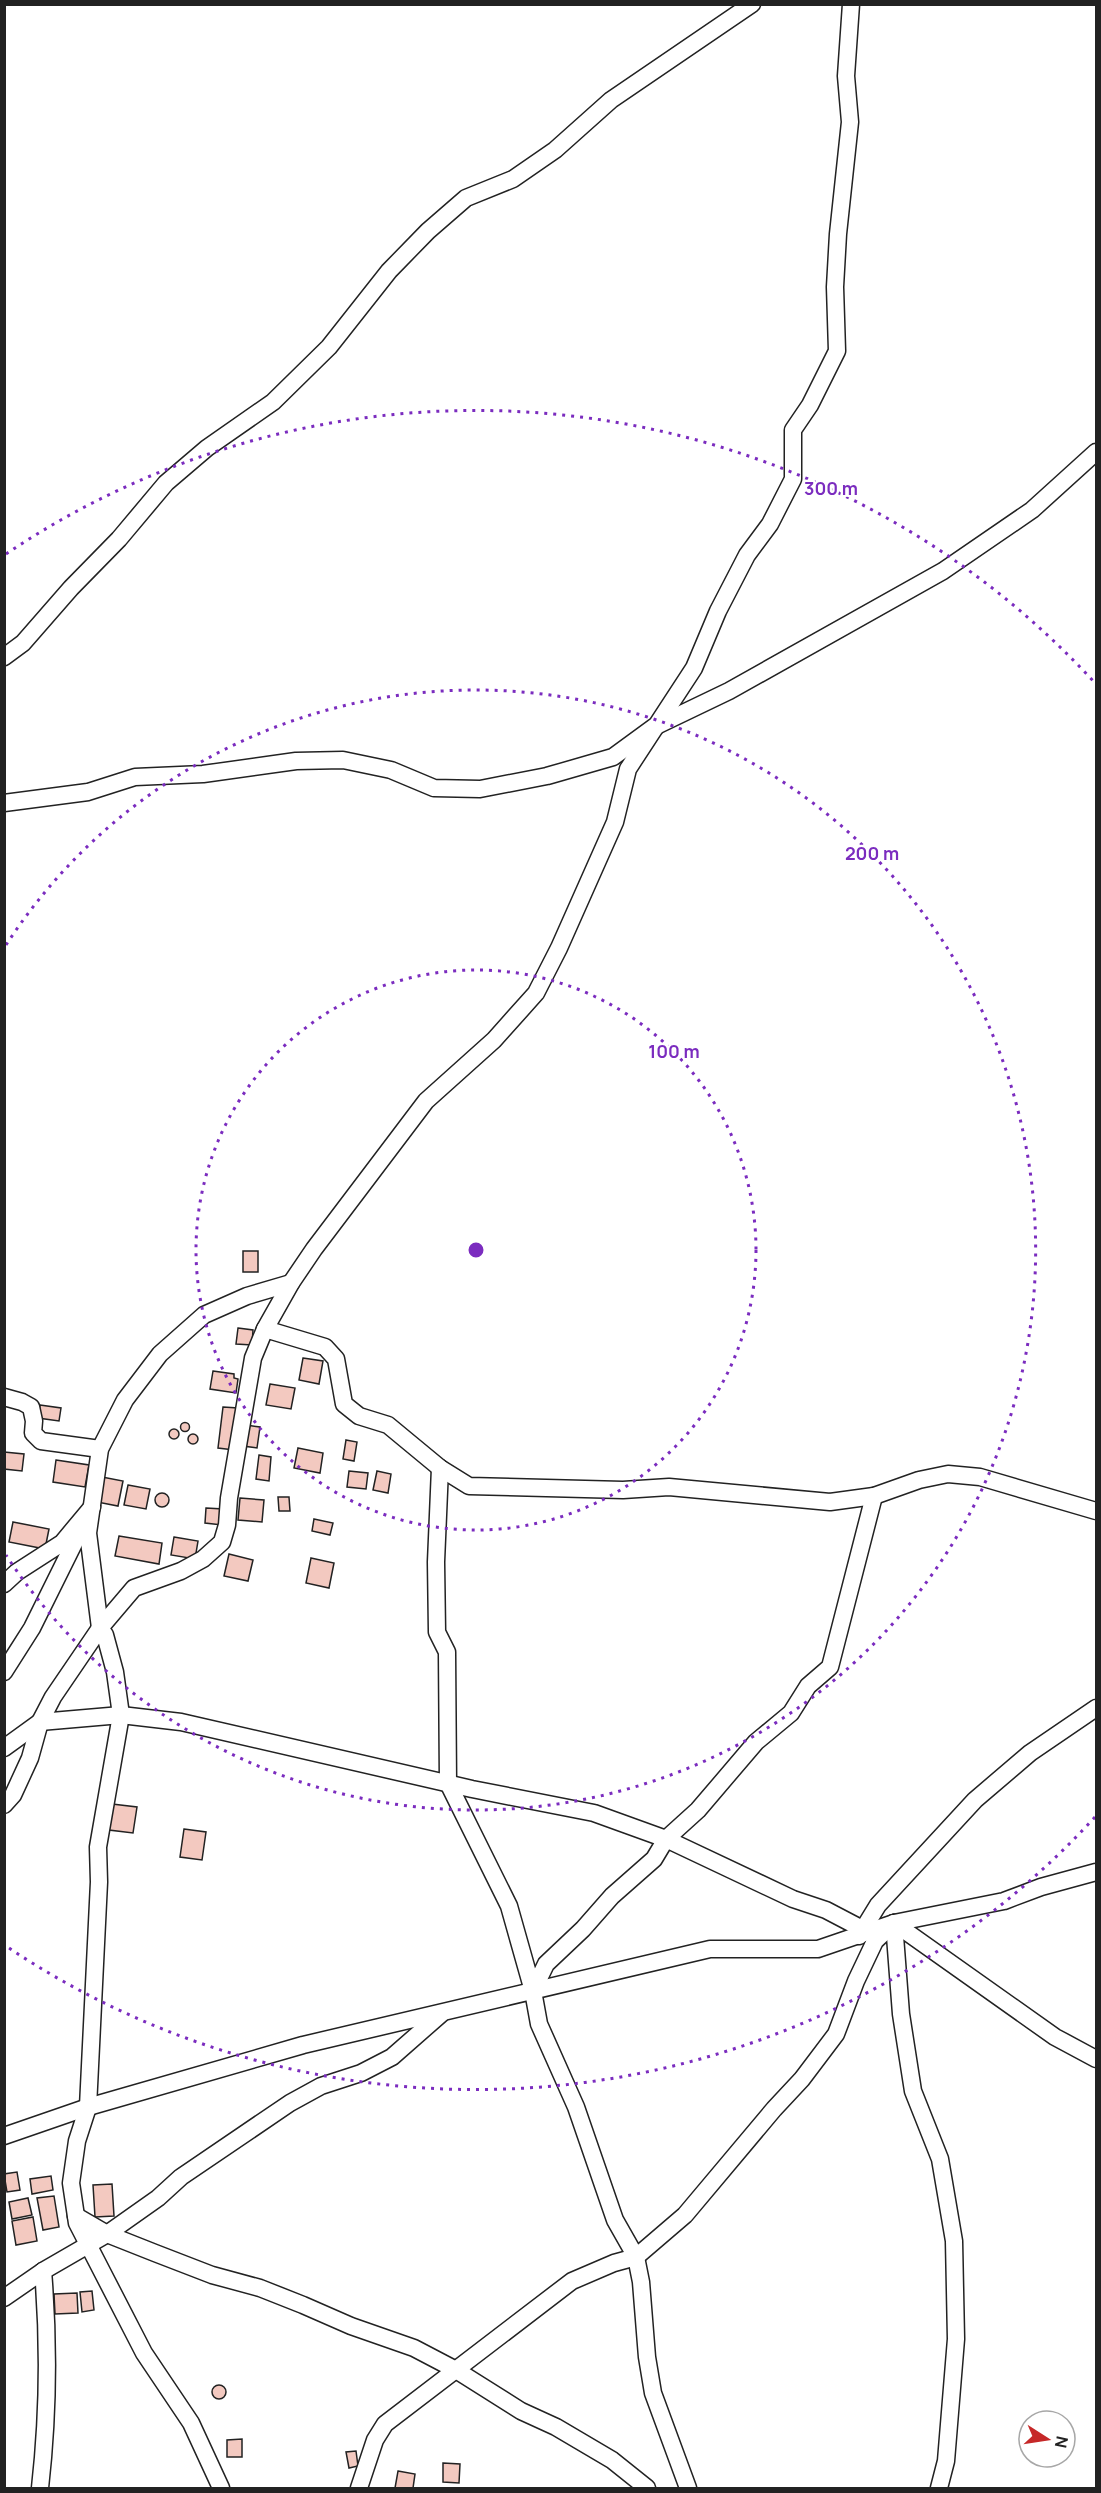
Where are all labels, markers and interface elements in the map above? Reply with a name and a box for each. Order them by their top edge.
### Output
text: 300 m [804,476,858,500]
text: 200 m [845,841,899,865]
text: 100 m [648,1039,700,1063]
centre of rings [466,1240,486,1260]
north arrow [1017,2409,1077,2469]
text: N [1050,2434,1074,2450]

